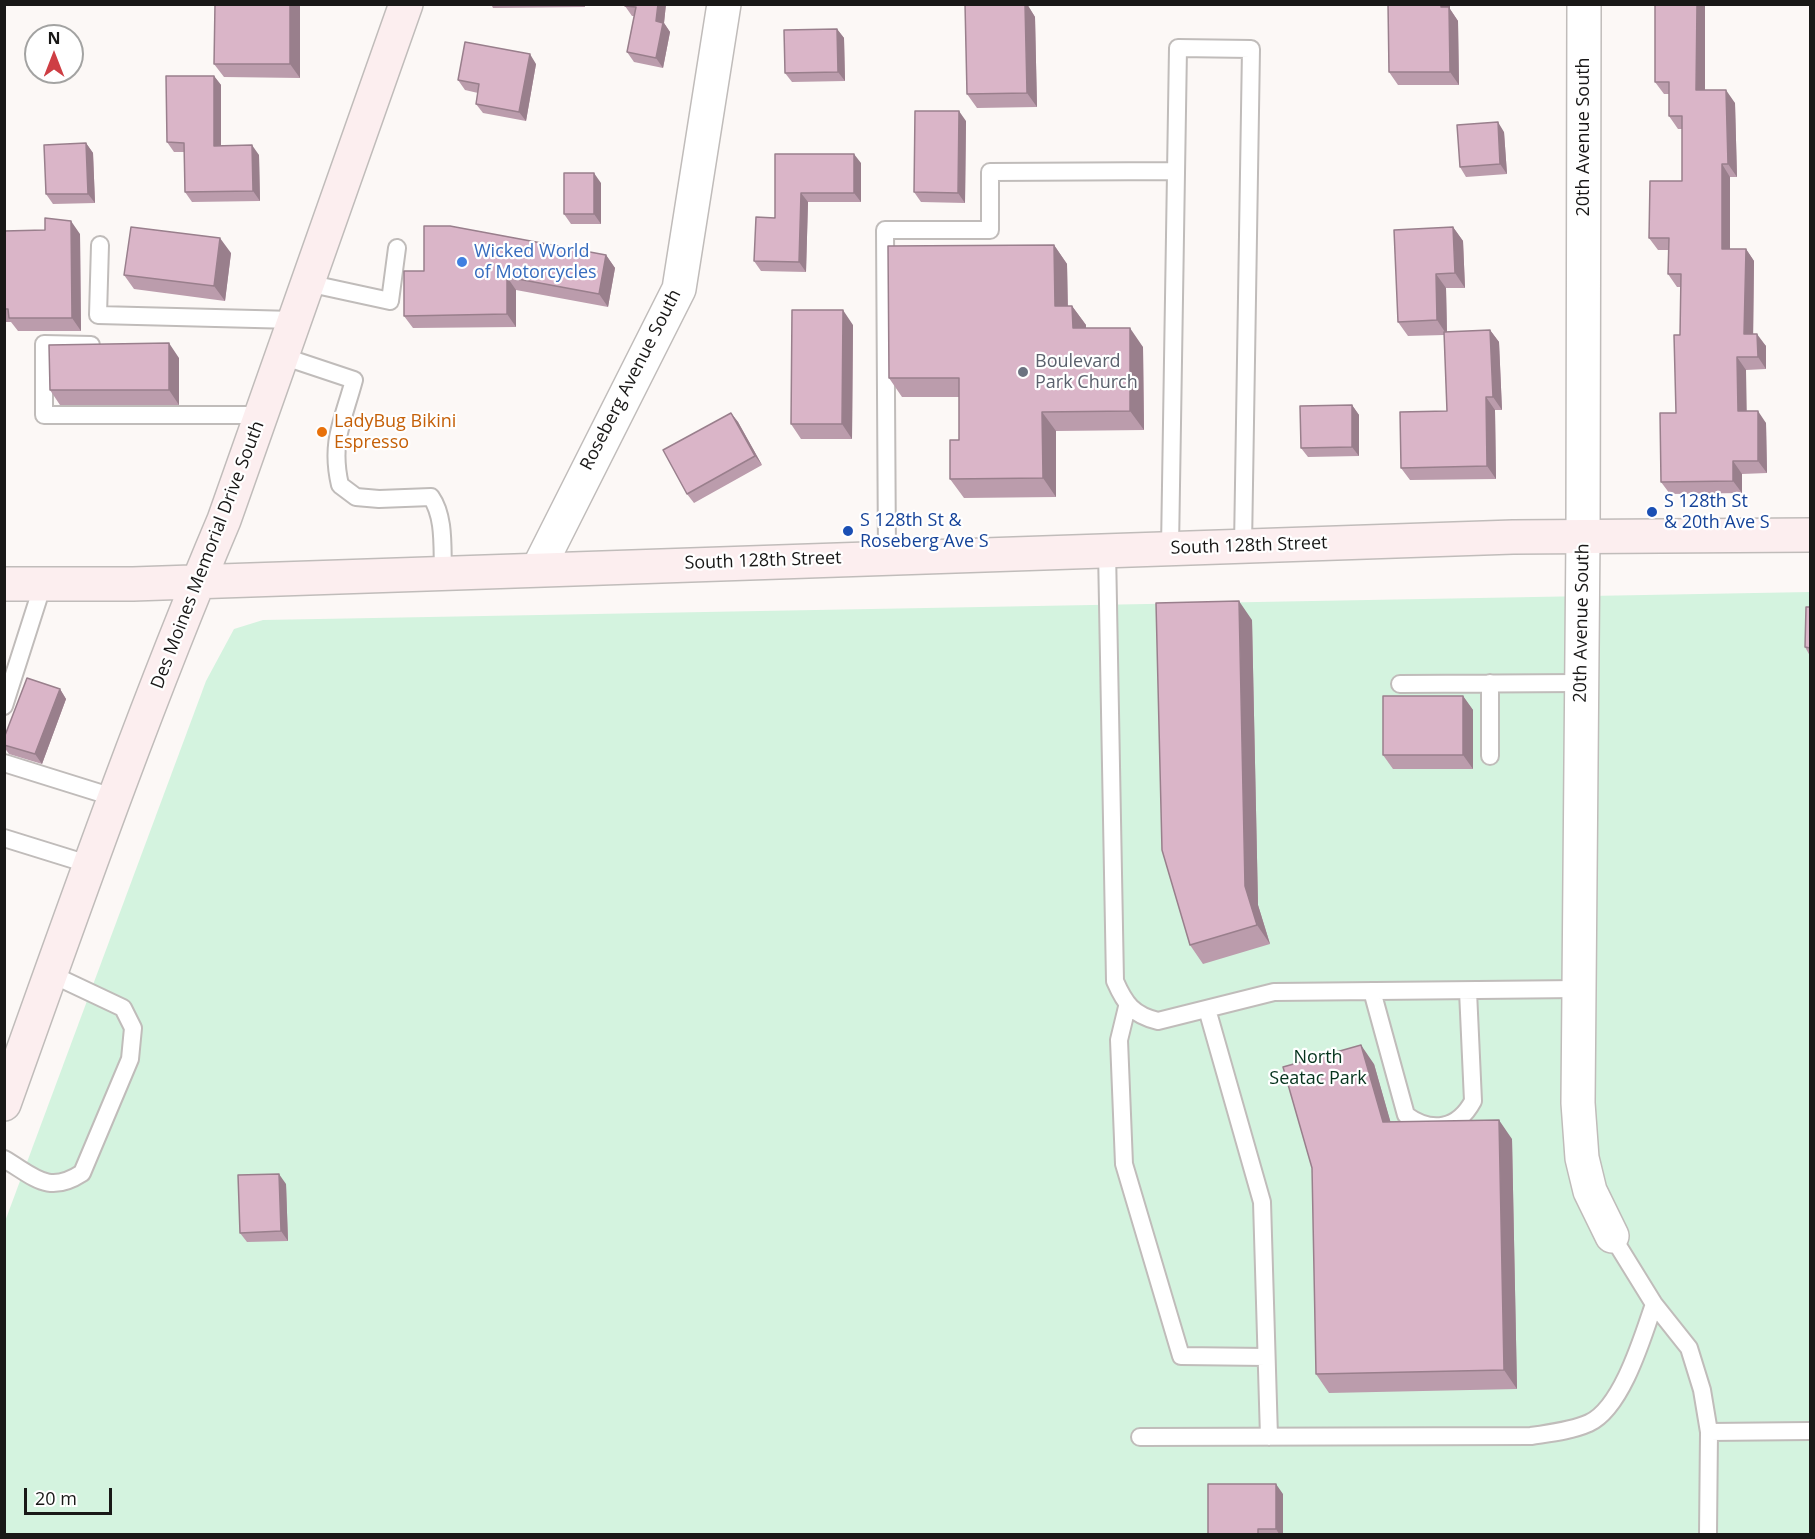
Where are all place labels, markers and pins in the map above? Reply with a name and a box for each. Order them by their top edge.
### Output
place label: Wicked World of Motorcycles [474,241,597,284]
marker: Wicked World of Motorcycles [455,255,469,269]
place label: Boulevard Park Church [1035,351,1138,394]
marker: Boulevard Park Church [1016,365,1030,379]
place label: LadyBug Bikini Espresso [334,411,456,454]
marker: LadyBug Bikini Espresso [315,425,329,439]
place label: S 128th St & 20th Ave S [1664,491,1770,534]
marker: S 128th St & 20th Ave S [1645,505,1659,519]
place label: S 128th St & Roseberg Ave S [860,510,989,552]
marker: S 128th St & Roseberg Ave S [841,524,855,538]

